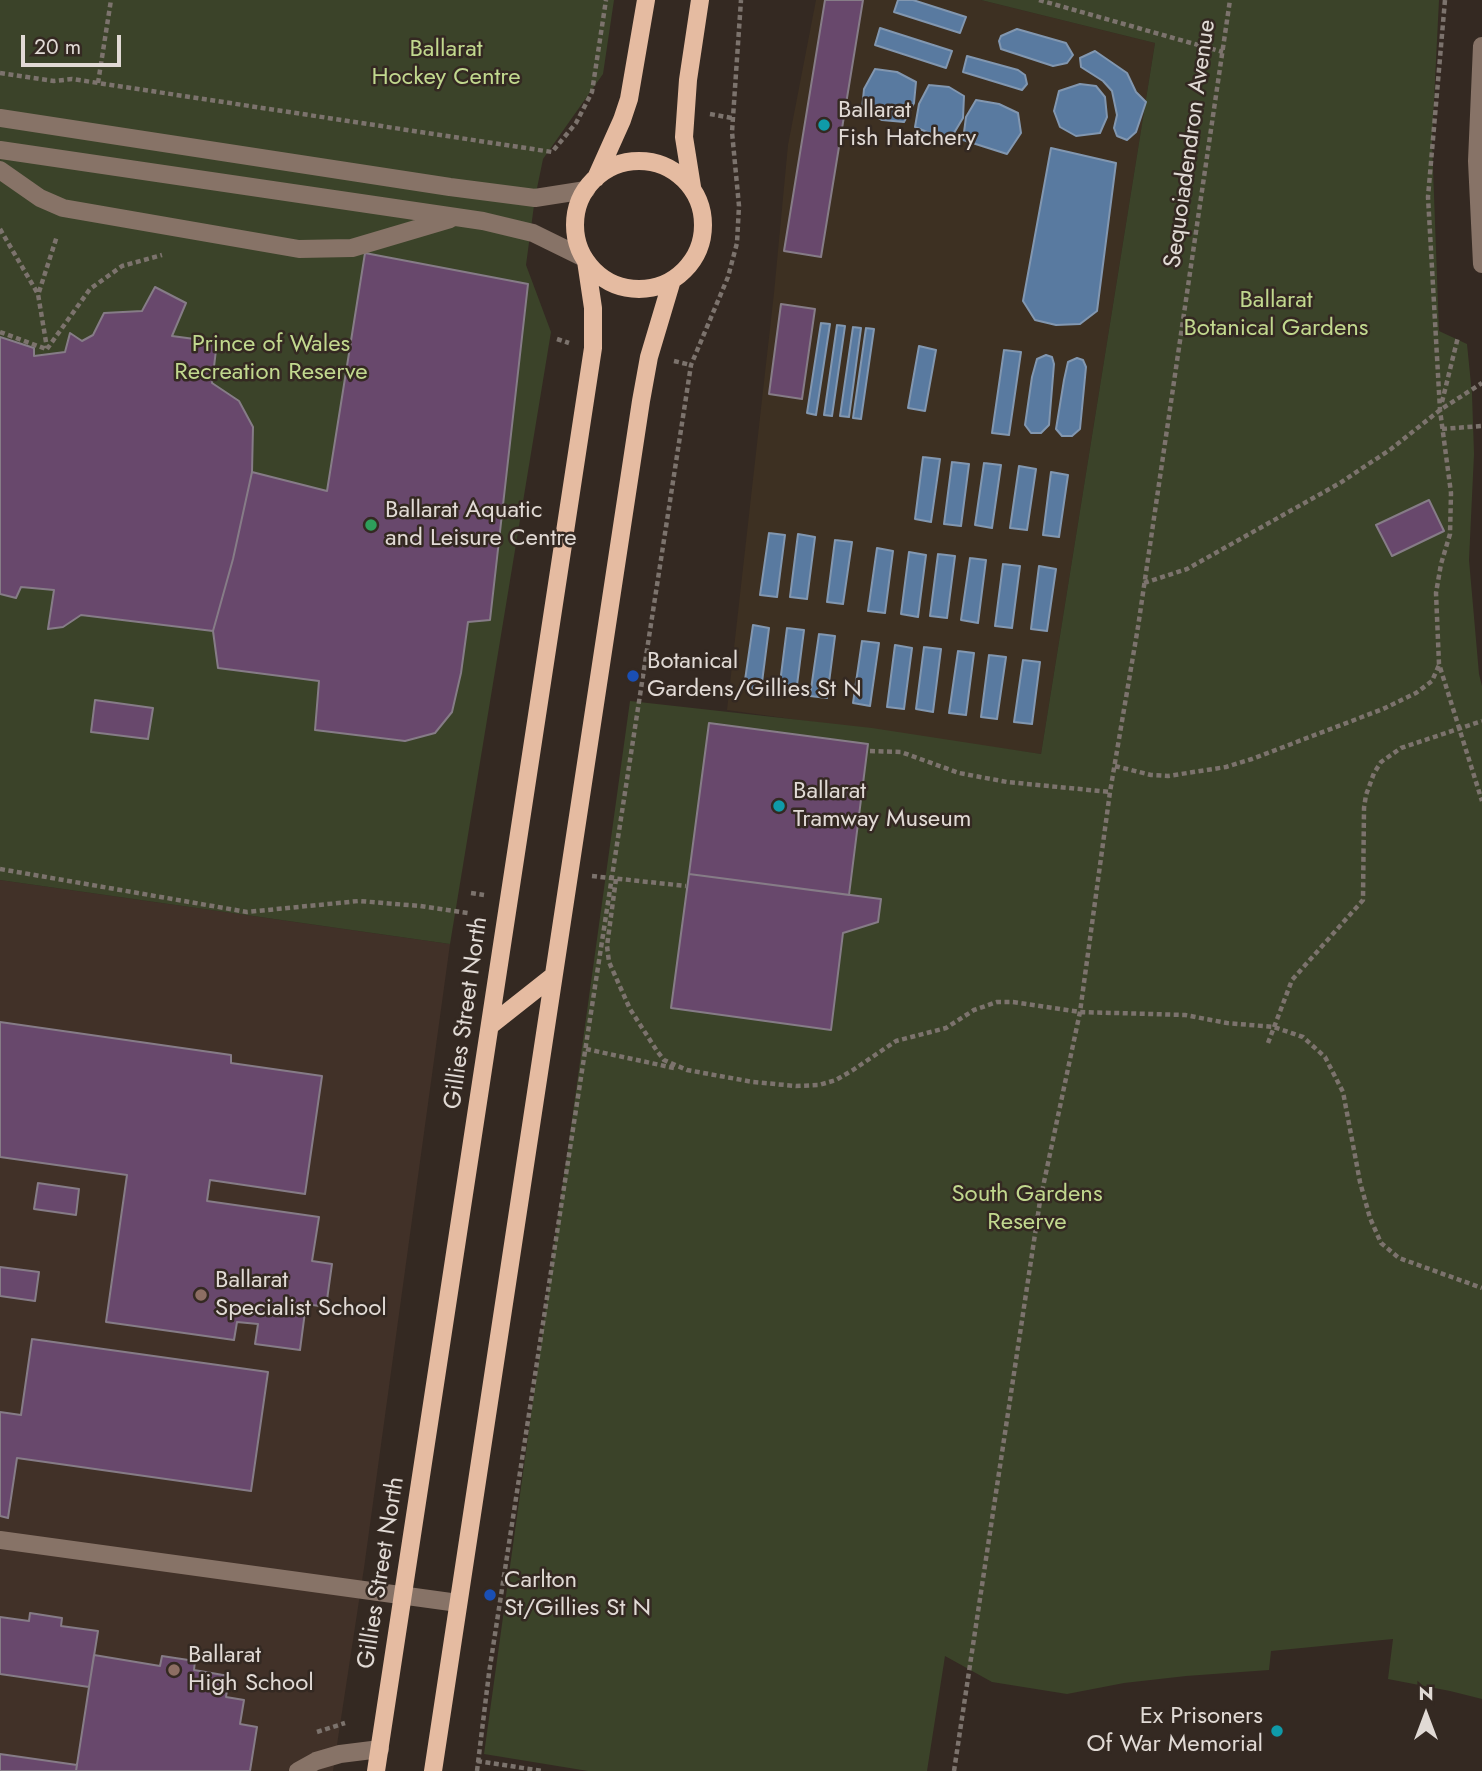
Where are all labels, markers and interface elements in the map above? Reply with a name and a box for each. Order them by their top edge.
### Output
street label: Sequoiadendron Avenue [1159,18,1223,270]
scale bar [24,21,124,65]
text: 20 m [34,32,81,62]
park label: Ballarat Hockey Centre [371,36,521,92]
place label: Ballarat Fish Hatchery [838,97,976,153]
marker: Ballarat Fish Hatchery [816,117,832,133]
park label: Ballarat Botanical Gardens [1183,287,1369,343]
park label: Prince of Wales Recreation Reserve [174,331,368,387]
place label: Ballarat Aquatic and Leisure Centre [385,497,577,553]
marker: Ballarat Aquatic and Leisure Centre [363,517,379,533]
place label: Botanical Gardens/Gillies St N [647,648,862,704]
marker: Botanical Gardens/Gillies St N [625,668,641,684]
place label: Ballarat Tramway Museum [793,778,972,834]
marker: Ballarat Tramway Museum [771,798,787,814]
street label: Gillies Street North [439,915,495,1111]
park label: South Gardens Reserve [951,1181,1103,1237]
place label: Ballarat Specialist School [215,1267,387,1323]
marker: Ballarat Specialist School [193,1287,209,1303]
street label: Gillies Street North [353,1475,411,1671]
place label: Carlton St/Gillies St N [504,1567,651,1623]
marker: Carlton St/Gillies St N [482,1587,498,1603]
place label: Ballarat High School [188,1642,314,1698]
marker: Ballarat High School [166,1662,182,1678]
north arrow [1391,1680,1461,1750]
text: N [1418,1680,1434,1707]
place label: Ex Prisoners Of War Memorial [1086,1703,1263,1759]
marker: Ex Prisoners Of War Memorial [1269,1723,1285,1739]

